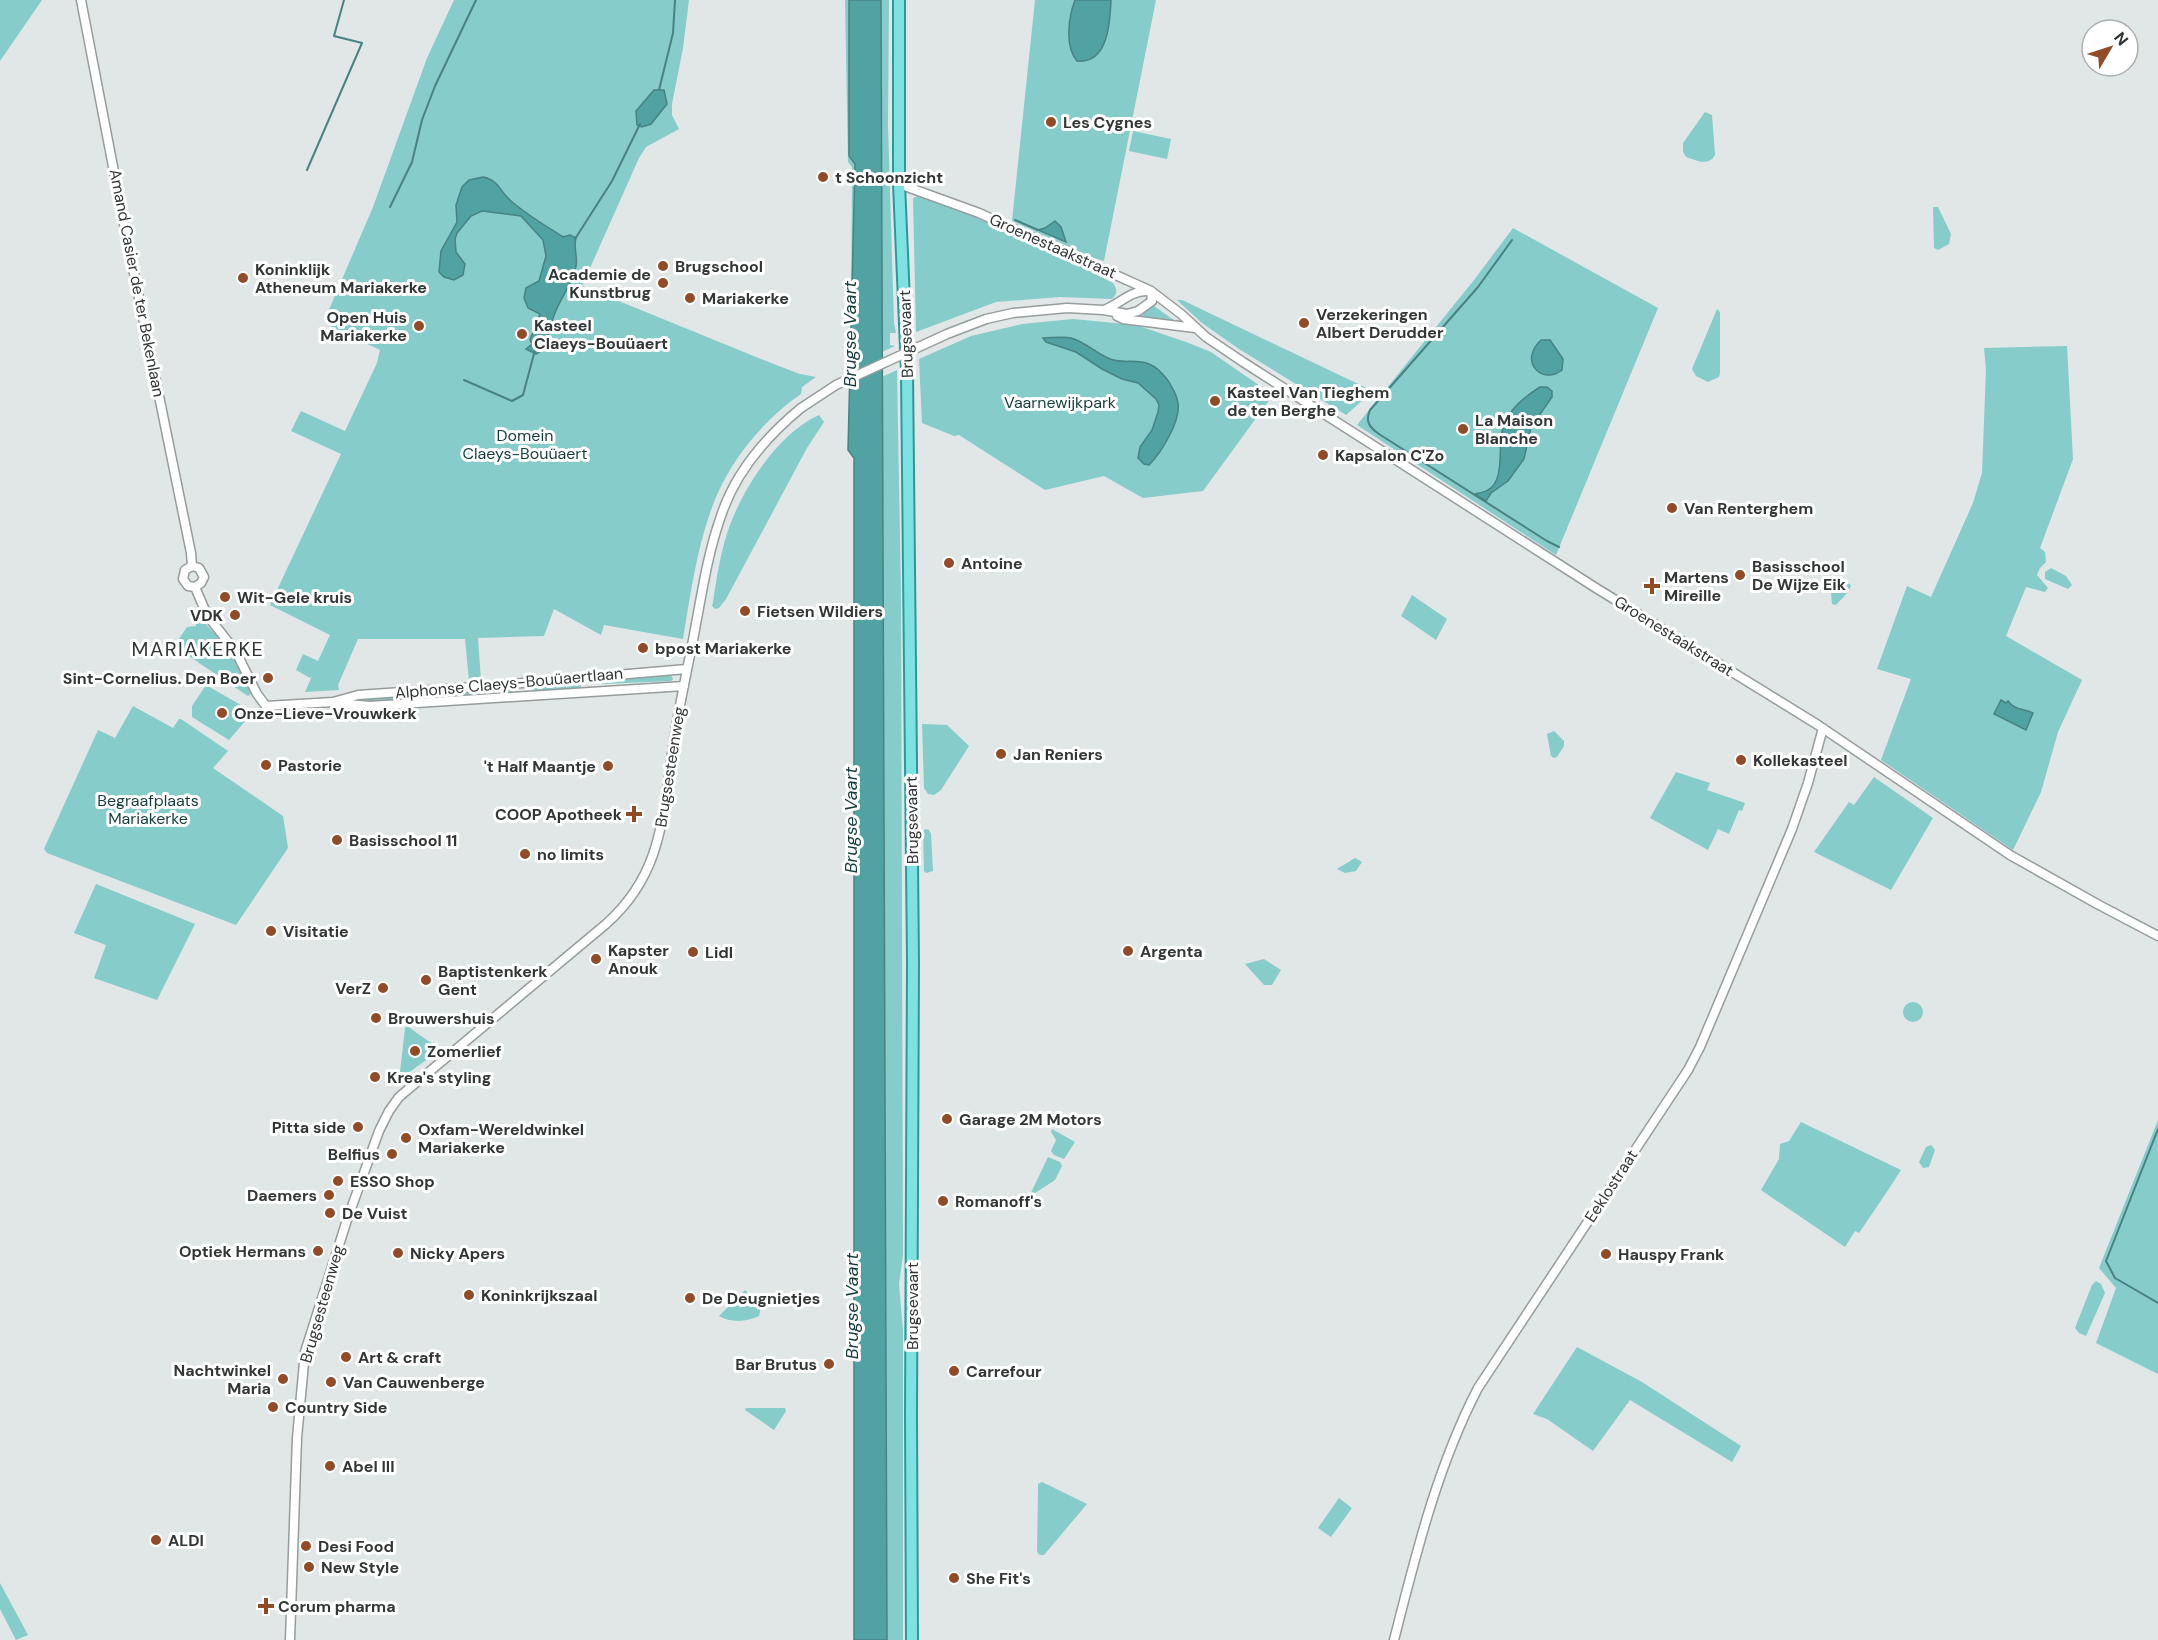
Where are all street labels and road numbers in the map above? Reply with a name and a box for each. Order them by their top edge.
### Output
street label: Amand Casier de ter Bekenlaan [105,167,169,399]
street label: Groenestaakstraat [986,209,1120,283]
street label: Brugsevaart [894,290,918,378]
street label: Groenestaakstraat [1610,591,1738,681]
street label: Alphonse Claeys-Bouüaertlaan [394,663,624,703]
street label: Brugsesteenweg [650,705,690,829]
street label: Brugsevaart [901,776,923,864]
street label: Eeklostraat [1580,1146,1642,1226]
street label: Brugsesteenweg [295,1243,349,1365]
street label: Brugsevaart [902,1262,923,1350]

